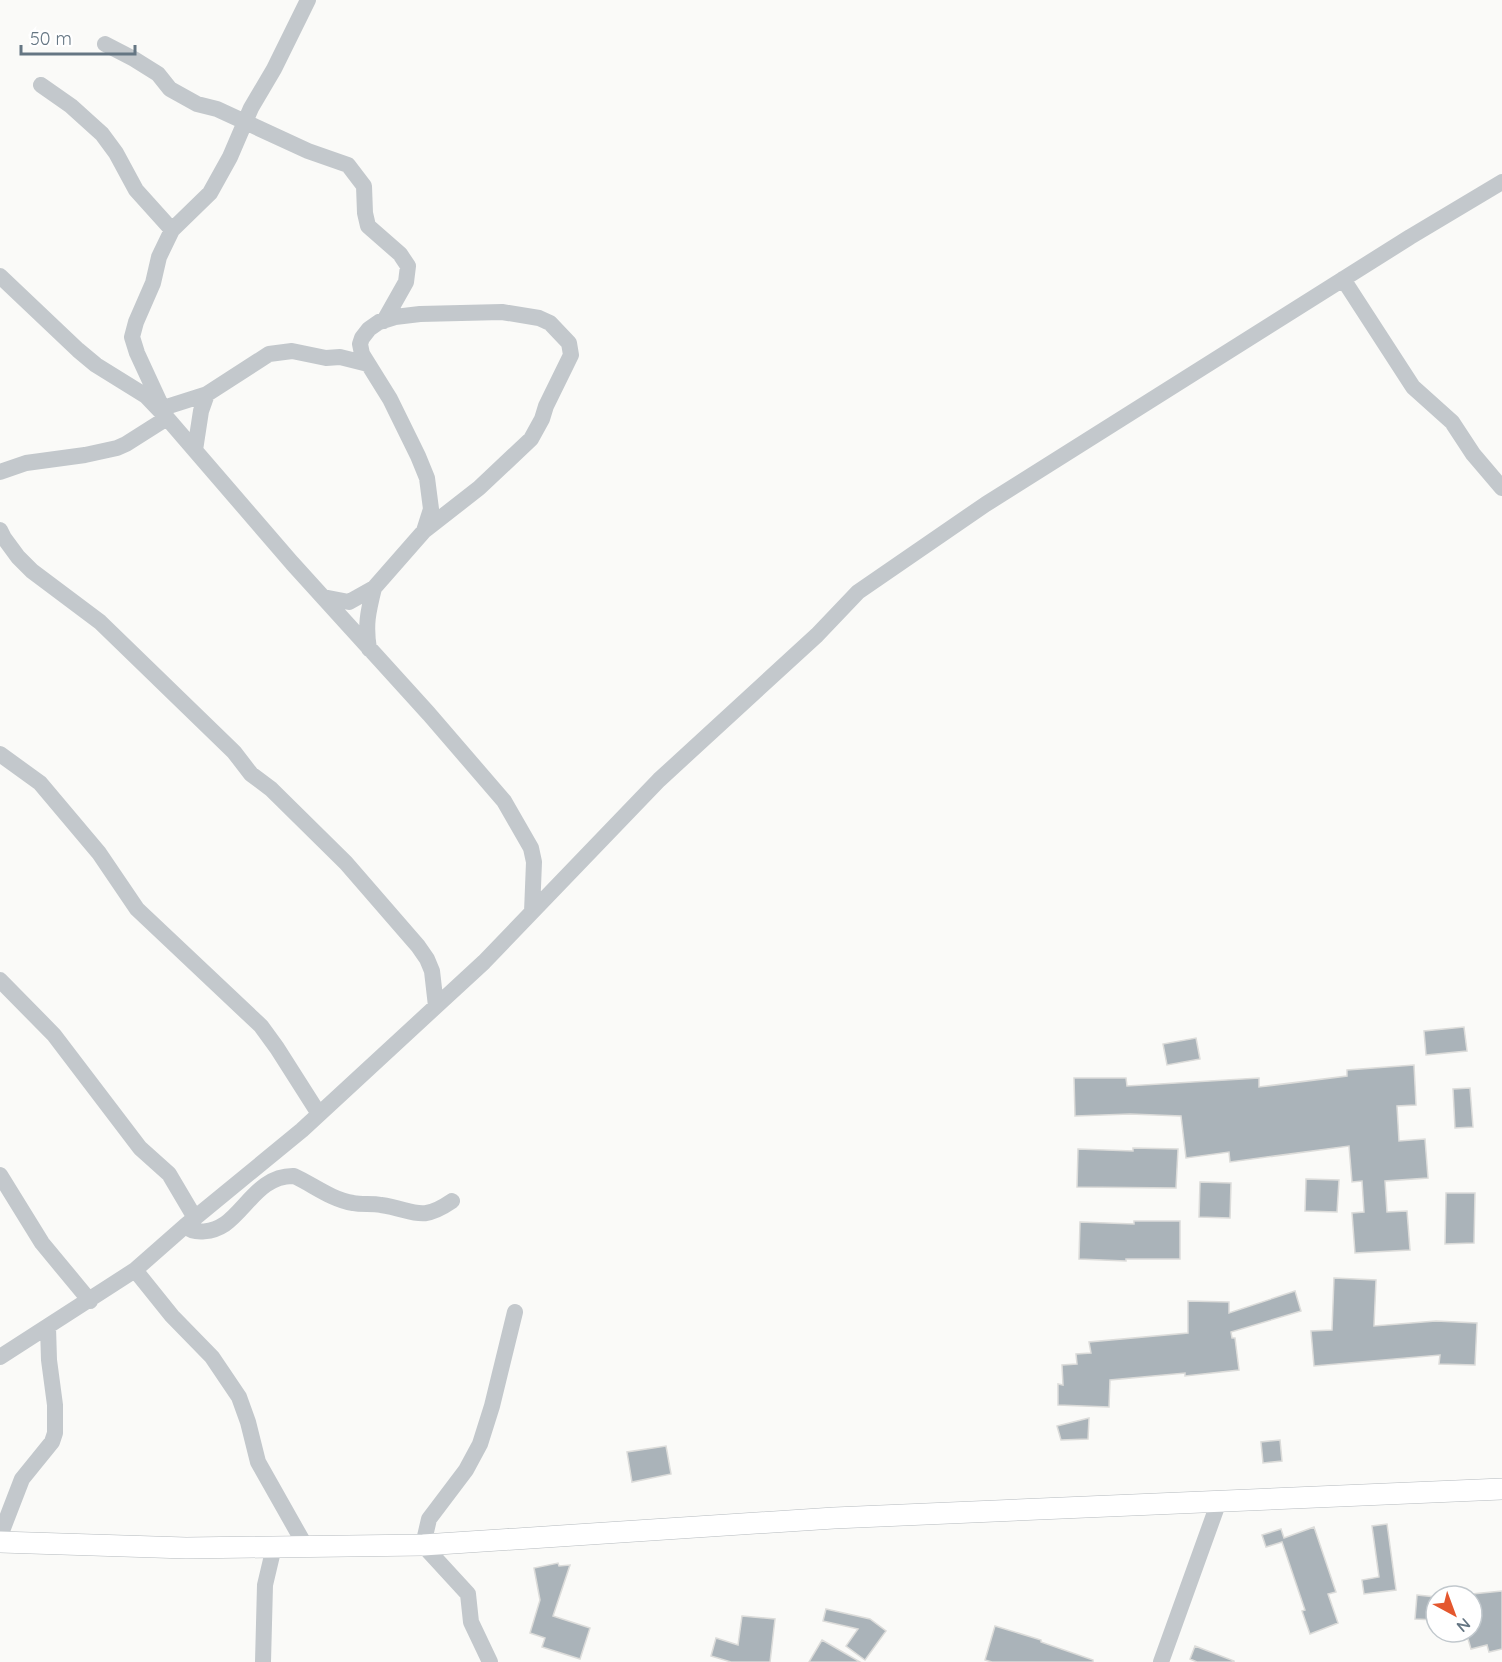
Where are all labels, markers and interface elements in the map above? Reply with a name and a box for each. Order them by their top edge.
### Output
scale bar [21,18,135,56]
text: 50 m [30,27,72,50]
north arrow [1424,1584,1484,1644]
text: N [1453,1614,1475,1637]

